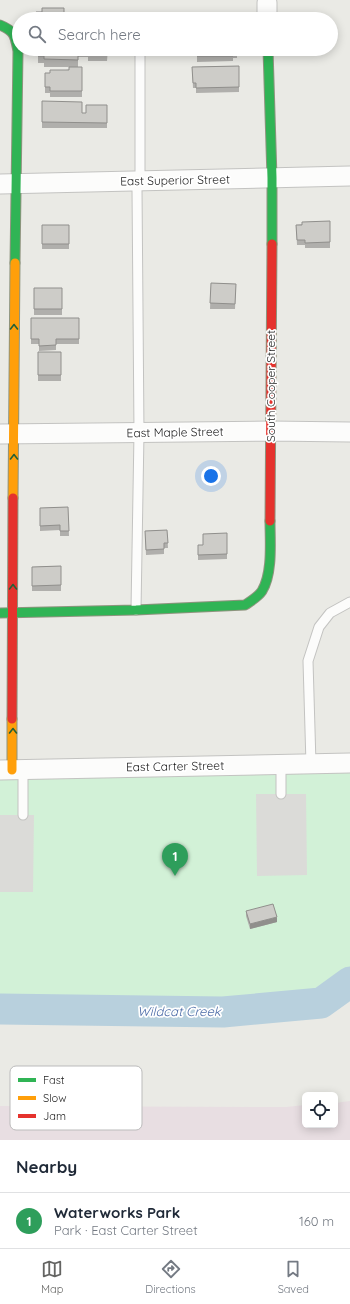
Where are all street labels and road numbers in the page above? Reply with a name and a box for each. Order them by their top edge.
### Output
street label: East Superior Street [120,172,230,188]
street label: South Cooper Street [263,330,278,442]
street label: East Maple Street [126,424,224,440]
street label: East Carter Street [126,758,224,774]

